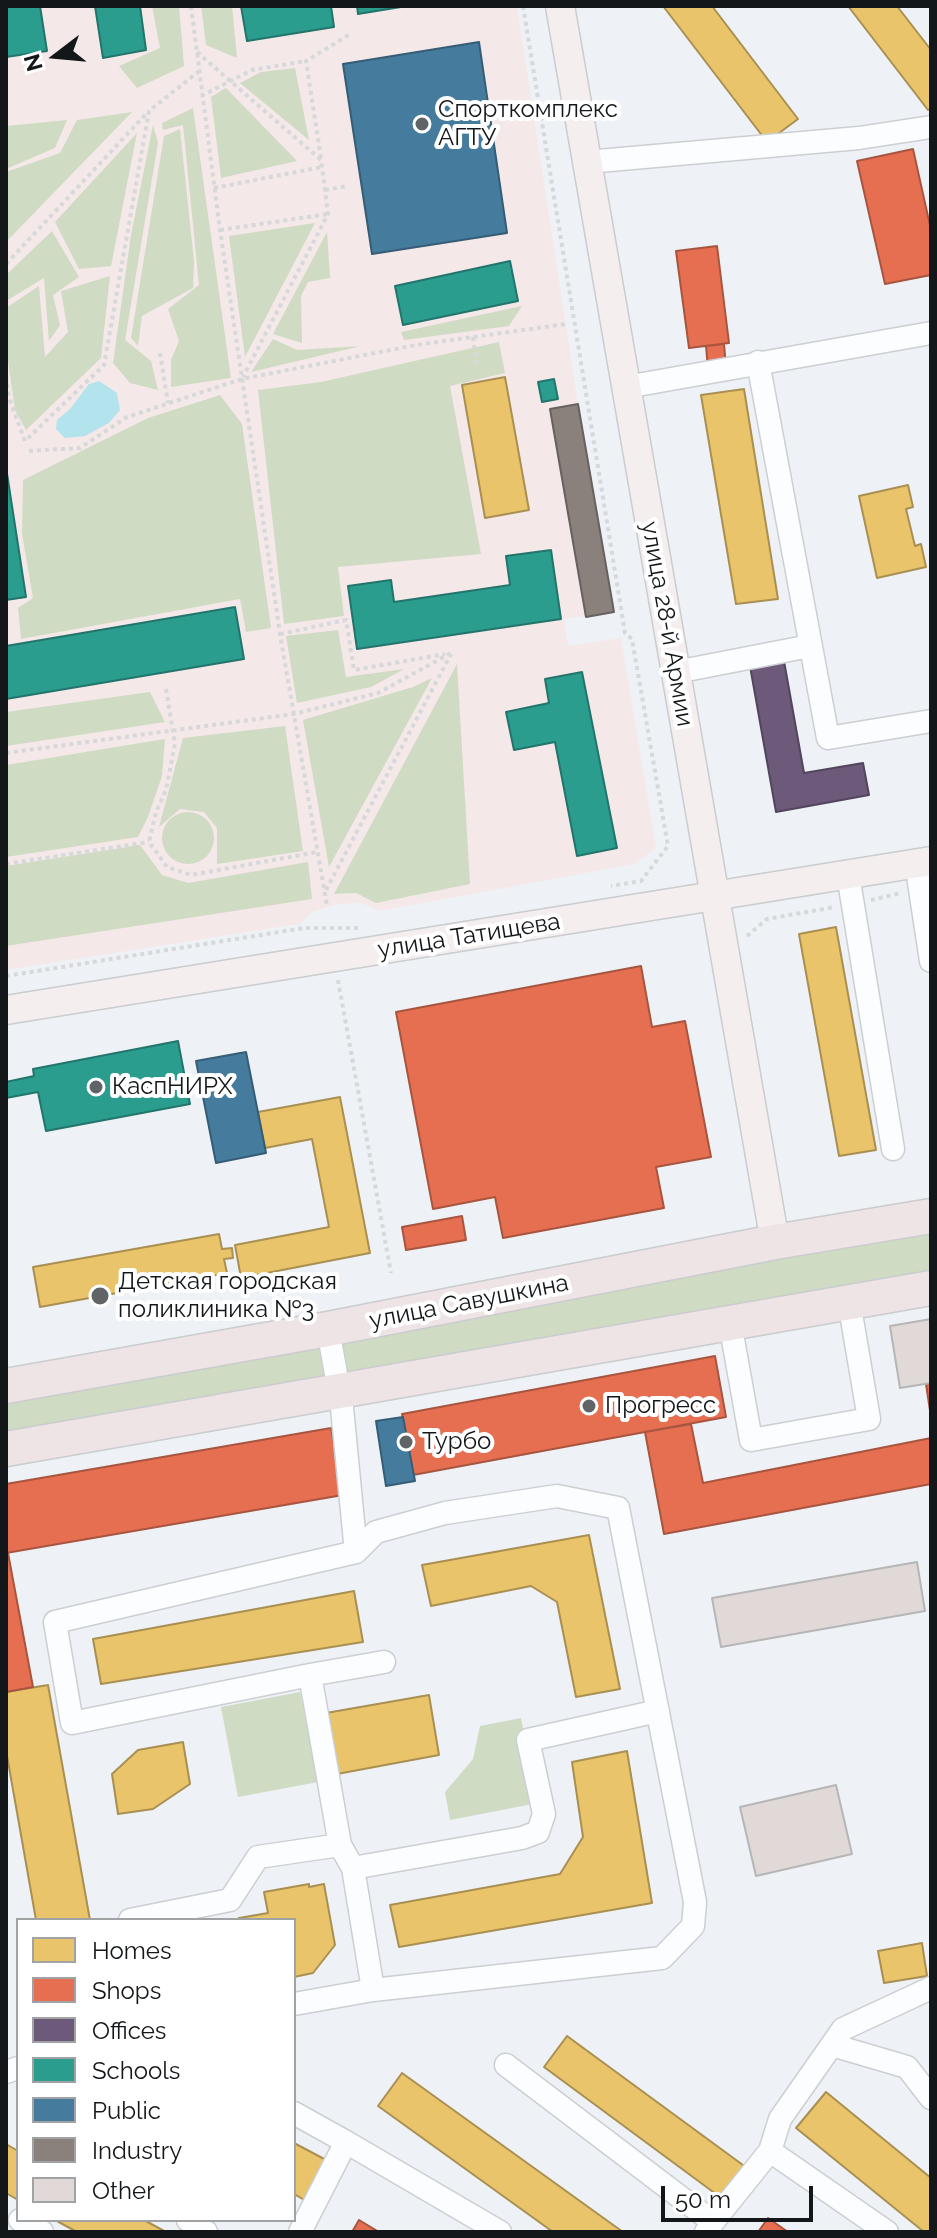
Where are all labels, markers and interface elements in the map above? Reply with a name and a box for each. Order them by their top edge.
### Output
north arrow [16,16,96,96]
text: N [18,51,48,74]
place label: Спорткомплекс АГТУ [438,96,618,152]
marker: Спорткомплекс АГТУ [413,115,431,133]
street label: улица 28-й Армии [635,519,699,729]
street label: улица Татищева [376,907,562,965]
place label: КаспНИРХ [112,1073,233,1101]
marker: КаспНИРХ [87,1078,105,1096]
place label: Детская городская поликлиника №3 [118,1268,337,1324]
street label: улица Савушкина [367,1269,571,1335]
marker: Детская городская поликлиника №3 [89,1285,111,1307]
place label: Прогресс [605,1392,716,1420]
marker: Прогресс [580,1397,598,1415]
place label: Турбо [422,1428,491,1456]
marker: Турбо [397,1433,415,1451]
legend [16,1918,296,2222]
text: Homes [92,1936,172,1965]
text: Shops [92,1976,161,2005]
text: Offices [92,2016,166,2045]
text: Schools [92,2056,180,2085]
text: Public [92,2096,161,2125]
text: Industry [92,2136,182,2165]
scale bar [665,2170,817,2220]
text: Other [92,2176,155,2205]
text: 50 m [675,2185,731,2214]

